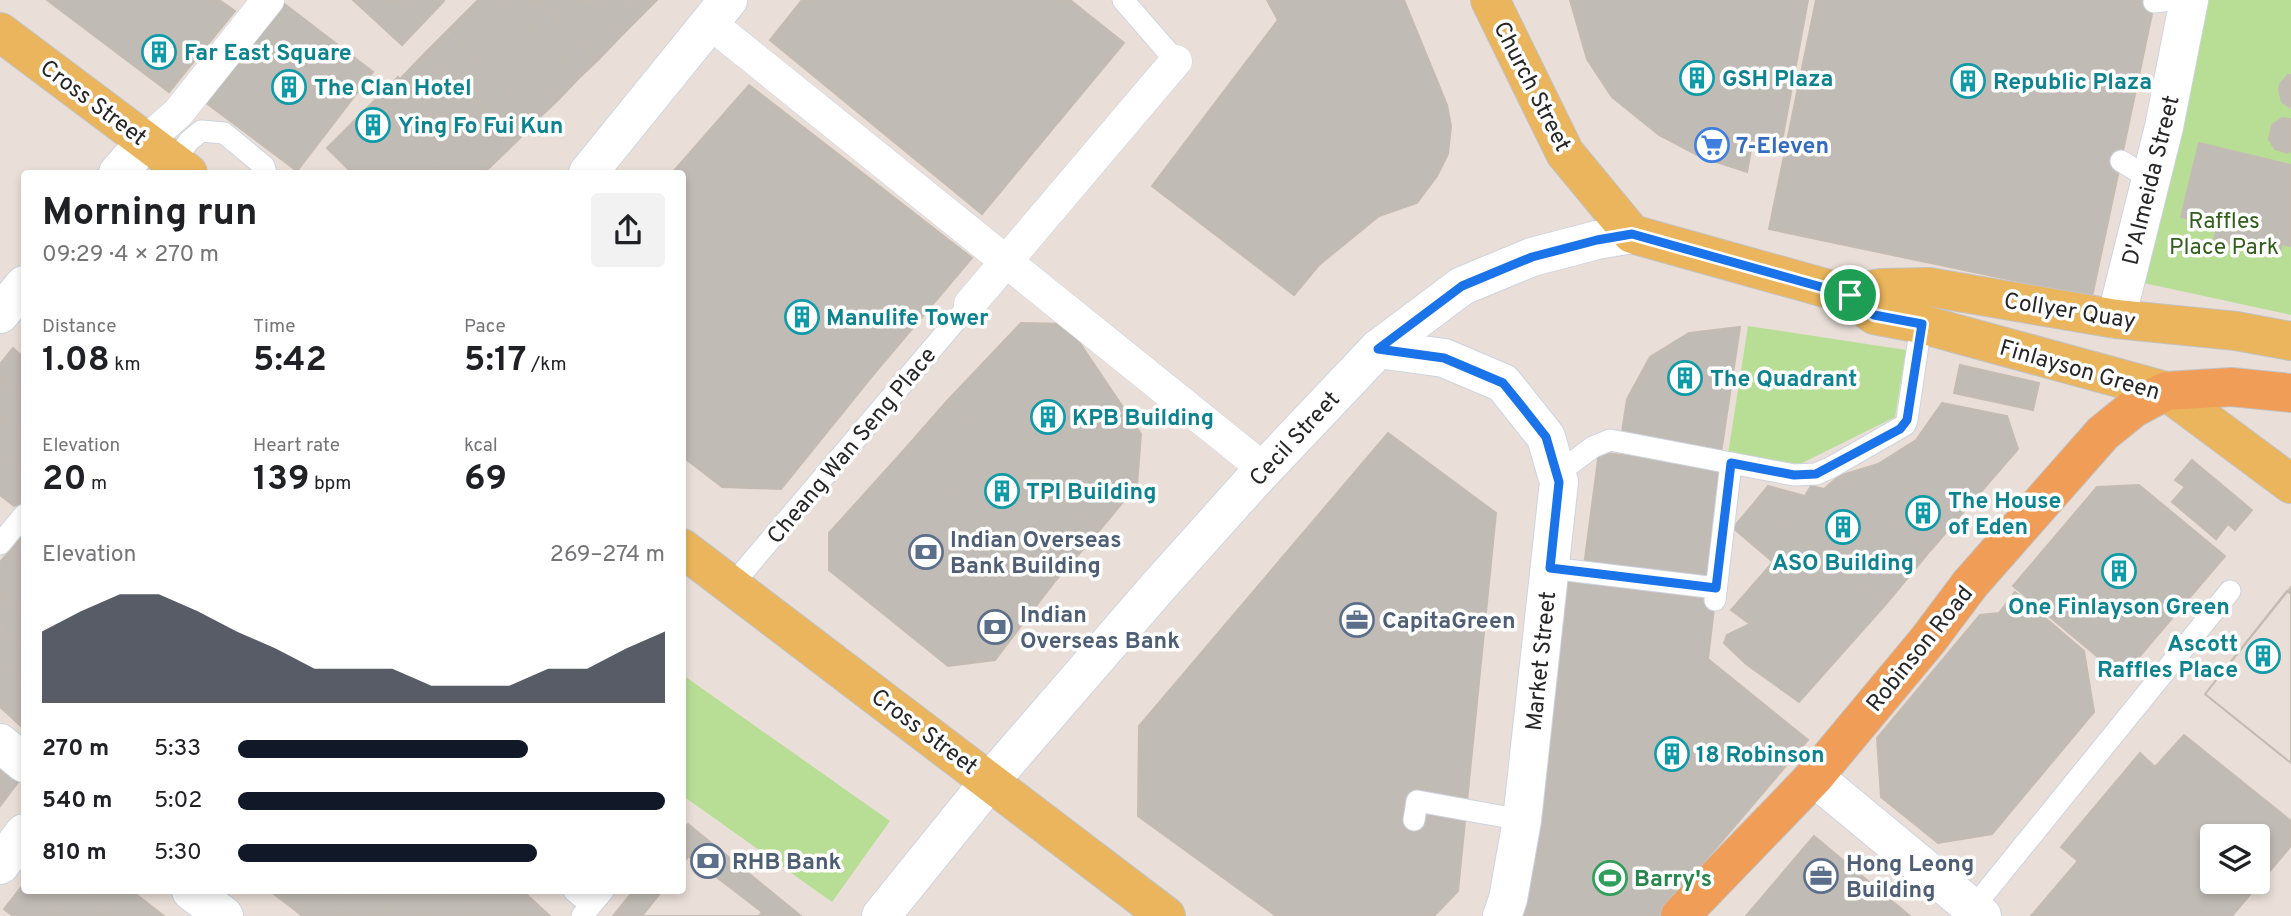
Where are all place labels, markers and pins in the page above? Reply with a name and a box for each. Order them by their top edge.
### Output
building icon: Far East Square [140,33,178,71]
place label: Far East Square [184,40,352,69]
building icon: GSH Plaza [1678,59,1716,97]
building icon: Republic Plaza [1949,62,1987,100]
place label: GSH Plaza [1722,66,1833,95]
building icon: The Clan Hotel [270,68,308,106]
place label: Republic Plaza [1993,69,2152,98]
place label: The Clan Hotel [314,75,472,104]
building icon: Ying Fo Fui Kun [354,106,392,144]
place label: Ying Fo Fui Kun [398,113,563,142]
supermarket icon: 7-Eleven [1693,126,1731,164]
place label: 7-Eleven [1736,133,1829,162]
pin [1820,265,1880,325]
building icon: Manulife Tower [783,298,821,336]
place label: Manulife Tower [826,305,989,334]
building icon: The Quadrant [1666,359,1704,397]
place label: The Quadrant [1710,366,1857,395]
building icon: KPB Building [1029,398,1067,436]
place label: KPB Building [1072,405,1214,434]
building icon: TPI Building [983,472,1021,510]
place label: TPI Building [1026,479,1157,508]
place label: The House of Eden [1948,488,2061,543]
building icon: The House of Eden [1904,494,1942,532]
building icon: ASO Building [1824,508,1862,546]
place label: Indian Overseas Bank Building [950,527,1121,582]
bank icon: Indian Overseas Bank Building [907,533,945,571]
place label: ASO Building [1772,550,1914,579]
building icon: One Finlayson Green [2100,552,2138,590]
place label: One Finlayson Green [2008,594,2230,623]
office icon: CapitaGreen [1338,601,1376,639]
place label: Indian Overseas Bank [1020,602,1180,657]
bank icon: Indian Overseas Bank [976,608,1014,646]
place label: CapitaGreen [1382,608,1516,637]
place label: Ascott Raffles Place [2097,631,2238,686]
building icon: Ascott Raffles Place [2244,637,2282,675]
building icon: 18 Robinson [1653,735,1691,773]
place label: 18 Robinson [1696,742,1825,771]
bank icon: RHB Bank [689,842,727,880]
place label: RHB Bank [732,849,842,878]
place label: Hong Leong Building [1846,851,1974,906]
office icon: Hong Leong Building [1802,857,1840,895]
sports icon: Barry's [1591,859,1629,897]
place label: Barry's [1634,866,1712,895]

